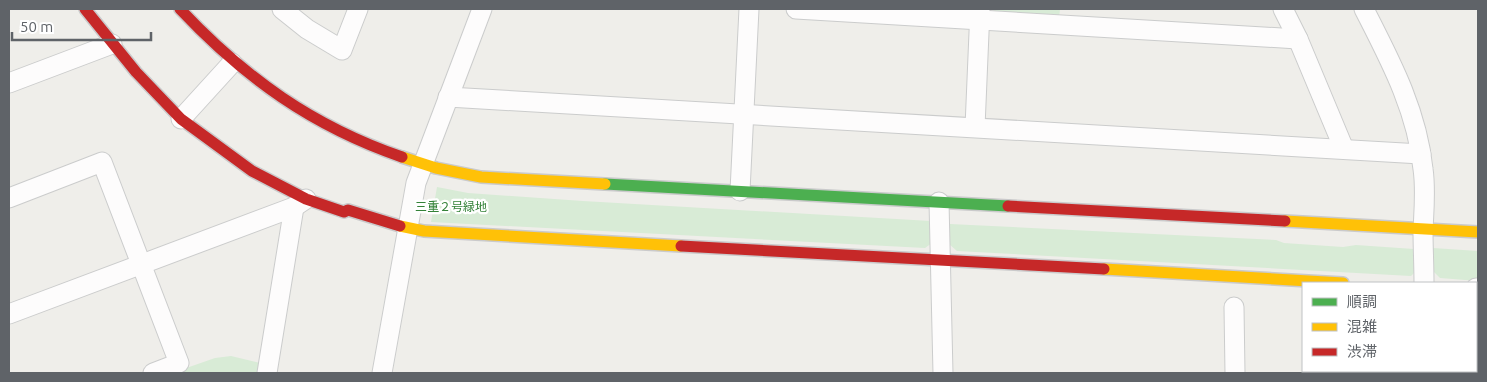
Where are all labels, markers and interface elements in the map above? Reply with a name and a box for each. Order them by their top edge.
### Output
scale bar [12,10,151,42]
text: 50 m [20,18,53,35]
park label: 三重２号緑地 [415,200,487,213]
legend [1302,282,1477,372]
text: 順調 [1347,293,1377,310]
text: 混雑 [1347,318,1377,335]
text: 渋滞 [1347,343,1377,360]

